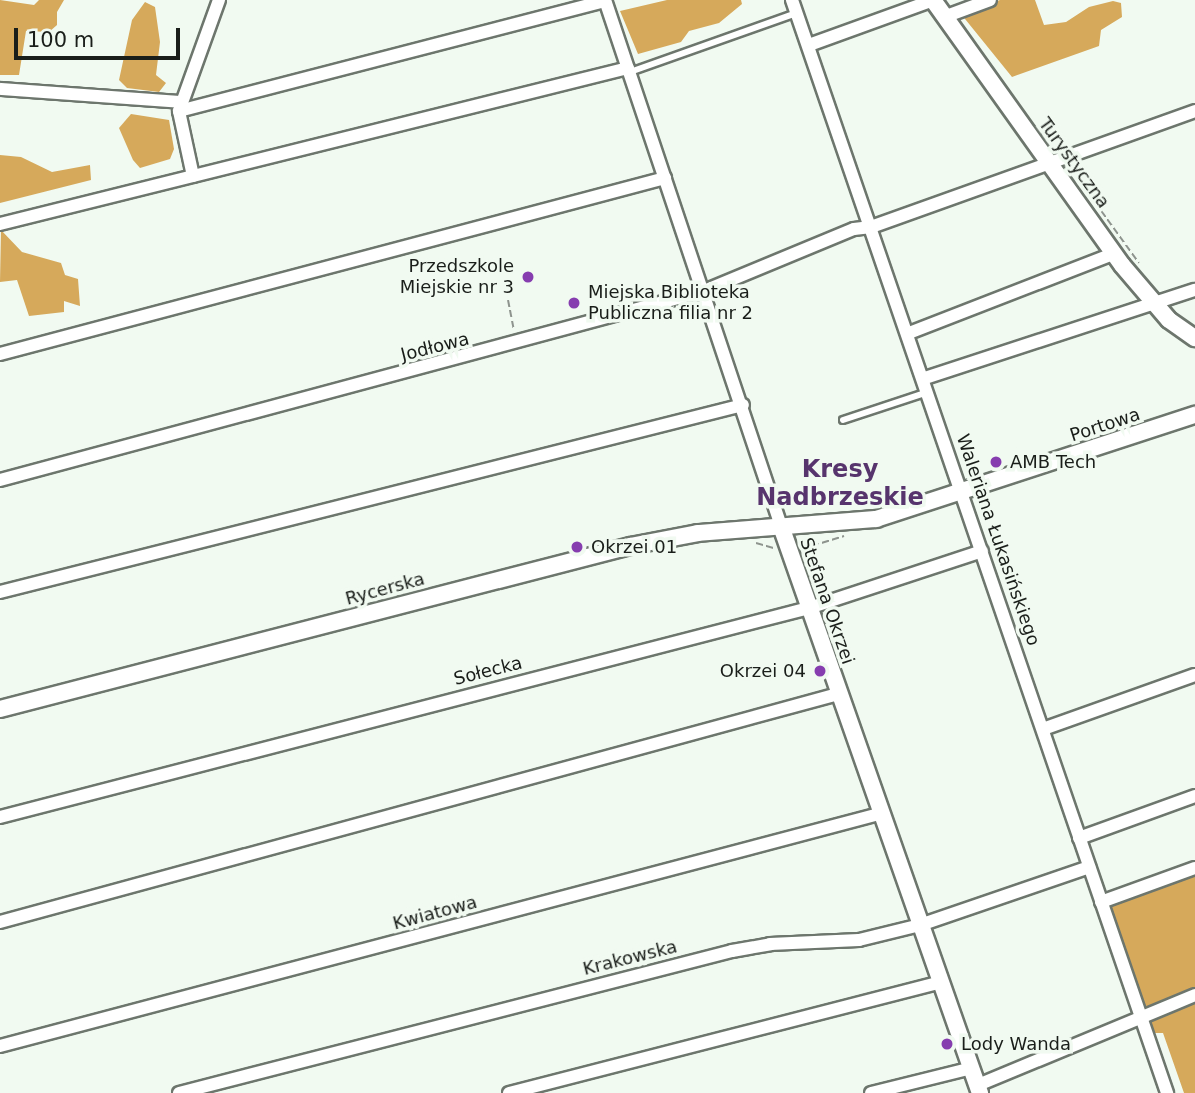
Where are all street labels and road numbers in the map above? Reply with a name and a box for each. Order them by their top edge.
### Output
street label: Turystyczna [1034,114,1114,212]
street label: Jodłowa [399,328,471,366]
street label: Portowa [1067,404,1143,446]
street label: Waleriana Łukasińskiego [952,431,1044,649]
street label: Stefana Okrzei [795,535,859,667]
street label: Rycerska [343,568,427,610]
street label: Sołecka [452,652,524,690]
street label: Kwiatowa [390,891,480,935]
street label: Krakowska [581,936,679,980]

